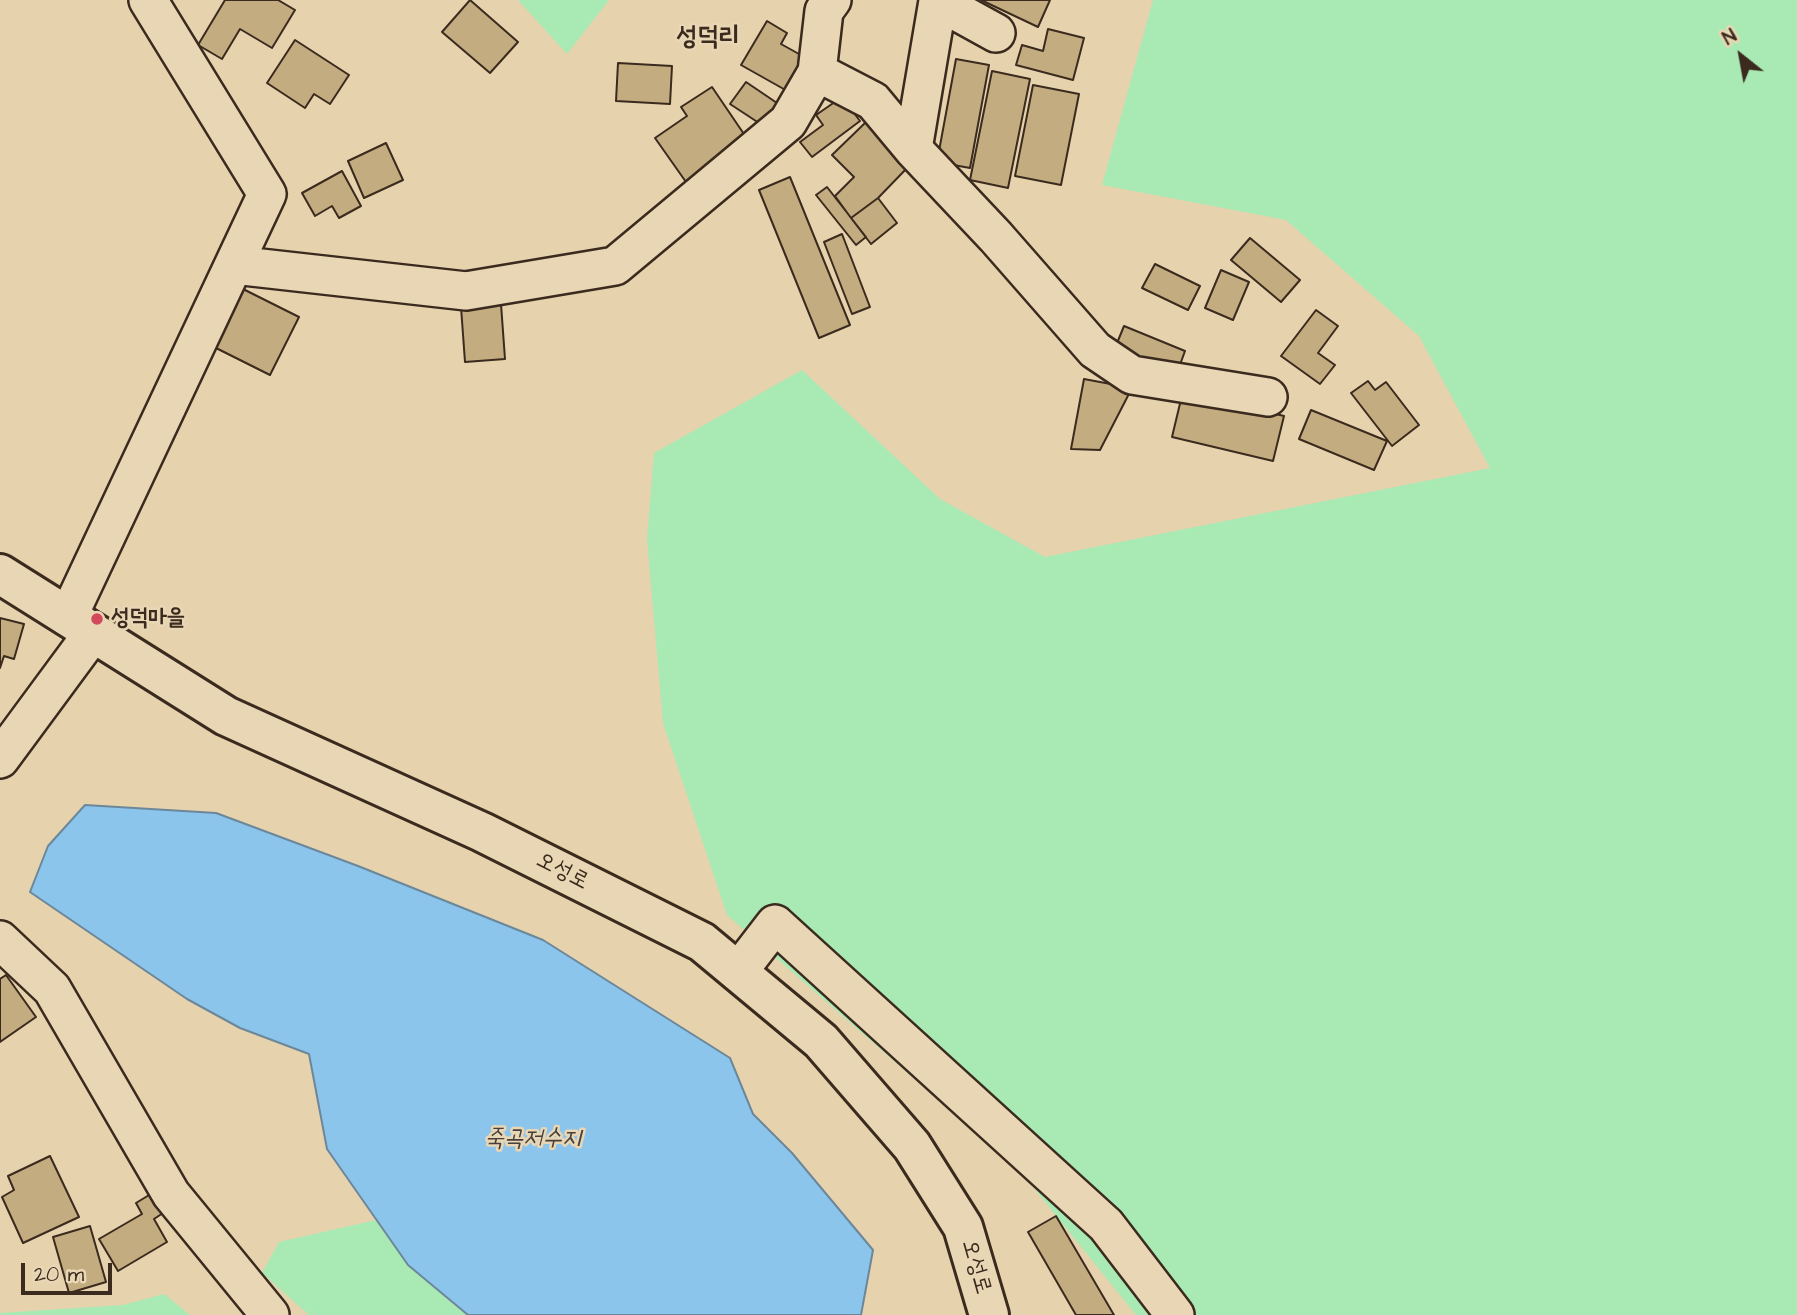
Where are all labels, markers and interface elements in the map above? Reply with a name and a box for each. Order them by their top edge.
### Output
north arrow [1706,21,1776,91]
district label: 성덕리 [677,23,739,55]
text: N [1718,23,1742,52]
place label: 성덕마을 [111,605,185,633]
marker: 성덕마을 [89,611,105,627]
street label: 오성로 [531,847,593,897]
water label: 죽곡저수지 [485,1126,581,1154]
street label: 오성로 [954,1237,996,1297]
scale bar [24,1248,116,1292]
text: 20 m [34,1260,84,1289]

